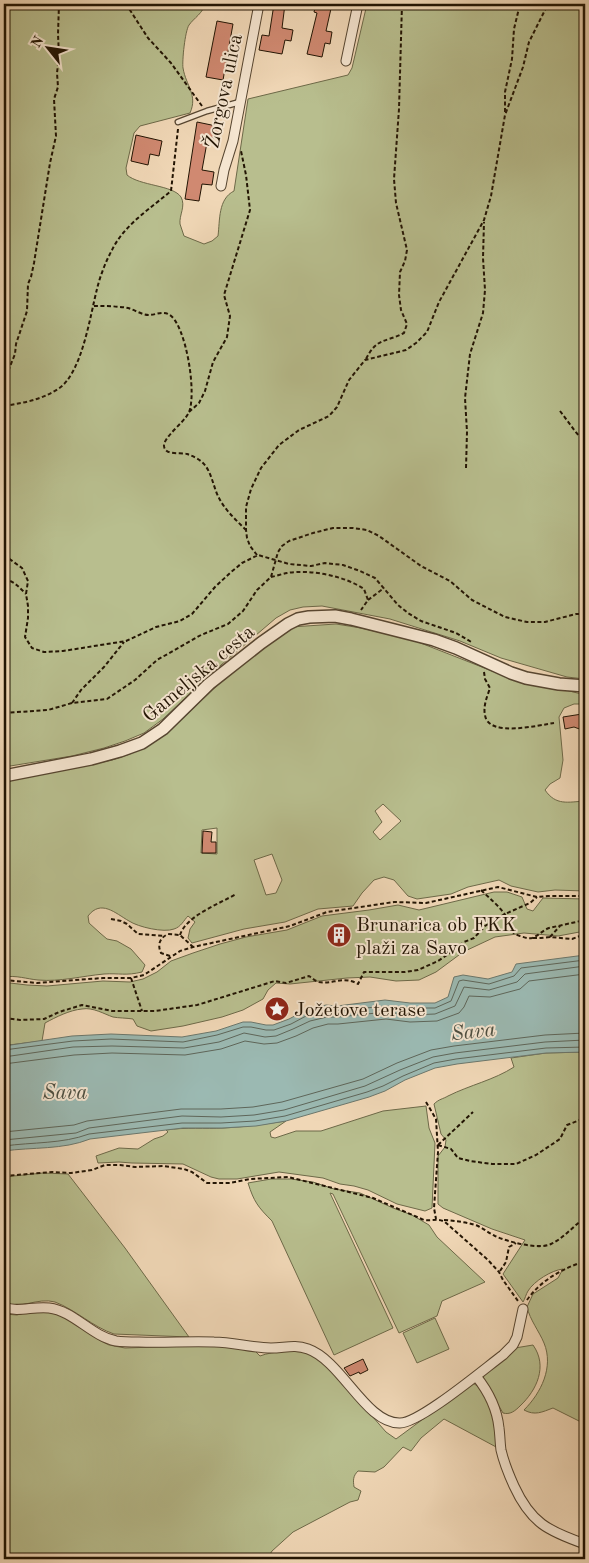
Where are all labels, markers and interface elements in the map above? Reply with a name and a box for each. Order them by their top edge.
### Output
north arrow [22,22,72,72]
street label: Žorgova ulica [200,32,247,151]
text: N [29,34,46,50]
street label: Gameljska cesta [140,622,259,727]
place label: Brunarica ob FKK plaži za Savo [356,916,517,959]
building icon: Brunarica ob FKK plaži za Savo [326,922,352,948]
place icon: Jožetove terase [264,996,290,1022]
place label: Jožetove terase [294,1001,425,1021]
water label: Sava [450,1020,497,1045]
water label: Sava [43,1083,87,1104]

